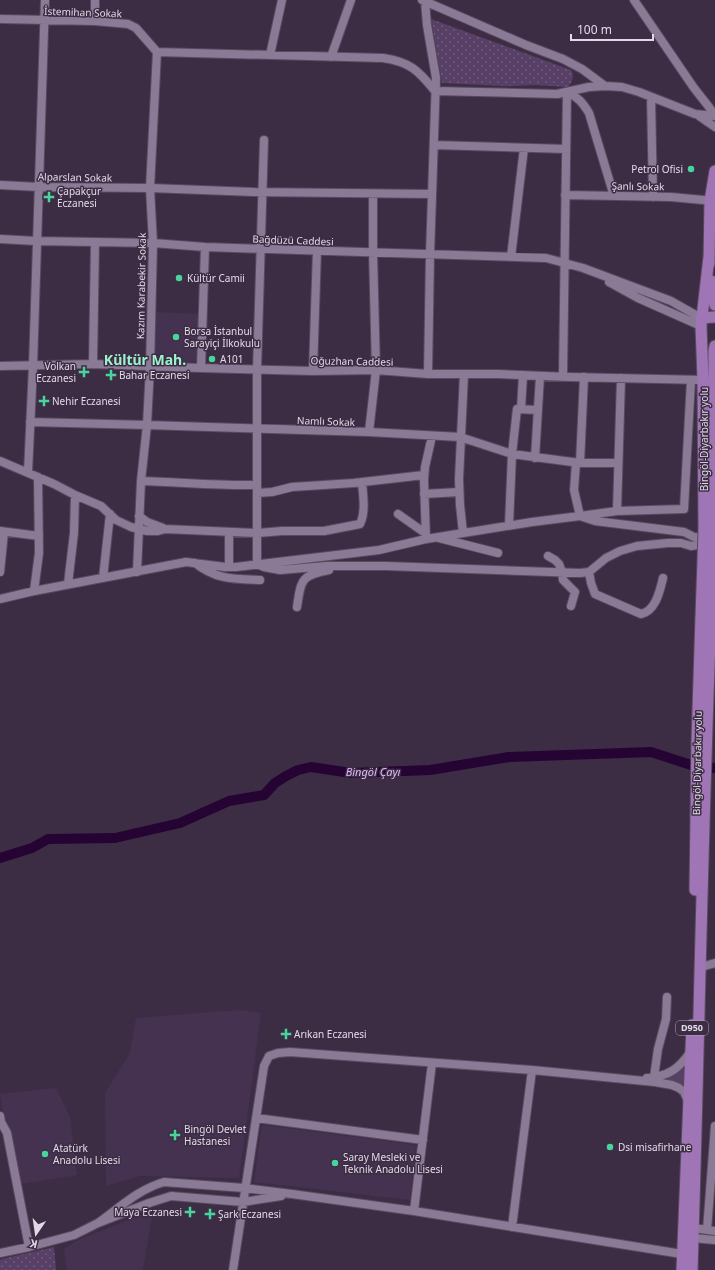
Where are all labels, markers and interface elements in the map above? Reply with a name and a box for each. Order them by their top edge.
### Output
street label: İstemihan Sokak [44,4,123,20]
scale bar [571,16,653,42]
text: 100 m [577,21,612,38]
place label: Petrol Ofisi [631,162,683,176]
marker: Petrol Ofisi [686,164,696,174]
street label: Alparslan Sokak [38,169,113,185]
street label: Şanlı Sokak [611,179,665,193]
place label: Çapakçur Eczanesi [57,184,101,210]
marker: Çapakçur Eczanesi [44,192,54,202]
street label: Kazım Karabekir Sokak [133,232,149,339]
street label: Bağdüzü Caddesi [252,232,334,248]
place label: Kültür Camii [187,271,245,285]
marker: Kültür Camii [174,273,184,283]
place label: Borsa İstanbul Sarayiçi İlkokulu [184,324,260,350]
marker: Borsa İstanbul Sarayiçi İlkokulu [171,332,181,342]
district label: Kültür Mah. [104,350,186,369]
place label: A101 [220,352,244,366]
street label: Oğuzhan Caddesi [311,353,393,369]
marker: A101 [207,354,217,364]
place label: Volkan Eczanesi [36,359,76,385]
marker: Volkan Eczanesi [79,367,89,377]
place label: Bahar Eczanesi [119,368,190,382]
marker: Bahar Eczanesi [106,370,116,380]
street label: Bingöl-Diyarbakır yolu [697,387,711,491]
place label: Nehir Eczanesi [52,394,121,408]
marker: Nehir Eczanesi [39,396,49,406]
street label: Namlı Sokak [297,413,356,429]
street label: Bingöl-Diyarbakır yolu [689,711,705,815]
water label: Bingöl Çayı [346,764,401,779]
road number: D950 [676,1021,708,1035]
place label: Arıkan Eczanesi [294,1027,367,1041]
marker: Arıkan Eczanesi [281,1029,291,1039]
place label: Bingöl Devlet Hastanesi [184,1122,247,1148]
marker: Bingöl Devlet Hastanesi [169,1129,181,1141]
place label: Dsi misafirhane [618,1140,692,1154]
place label: Atatürk Anadolu Lisesi [53,1141,120,1167]
marker: Dsi misafirhane [605,1142,615,1152]
marker: Atatürk Anadolu Lisesi [40,1149,50,1159]
place label: Saray Mesleki ve Teknik Anadolu Lisesi [343,1150,443,1176]
marker: Saray Mesleki ve Teknik Anadolu Lisesi [330,1158,340,1168]
place label: Maya Eczanesi [114,1205,182,1219]
marker: Maya Eczanesi [185,1207,195,1217]
place label: Şark Eczanesi [218,1207,281,1221]
marker: Şark Eczanesi [205,1209,215,1219]
north arrow [16,1214,56,1254]
text: K [28,1236,39,1252]

